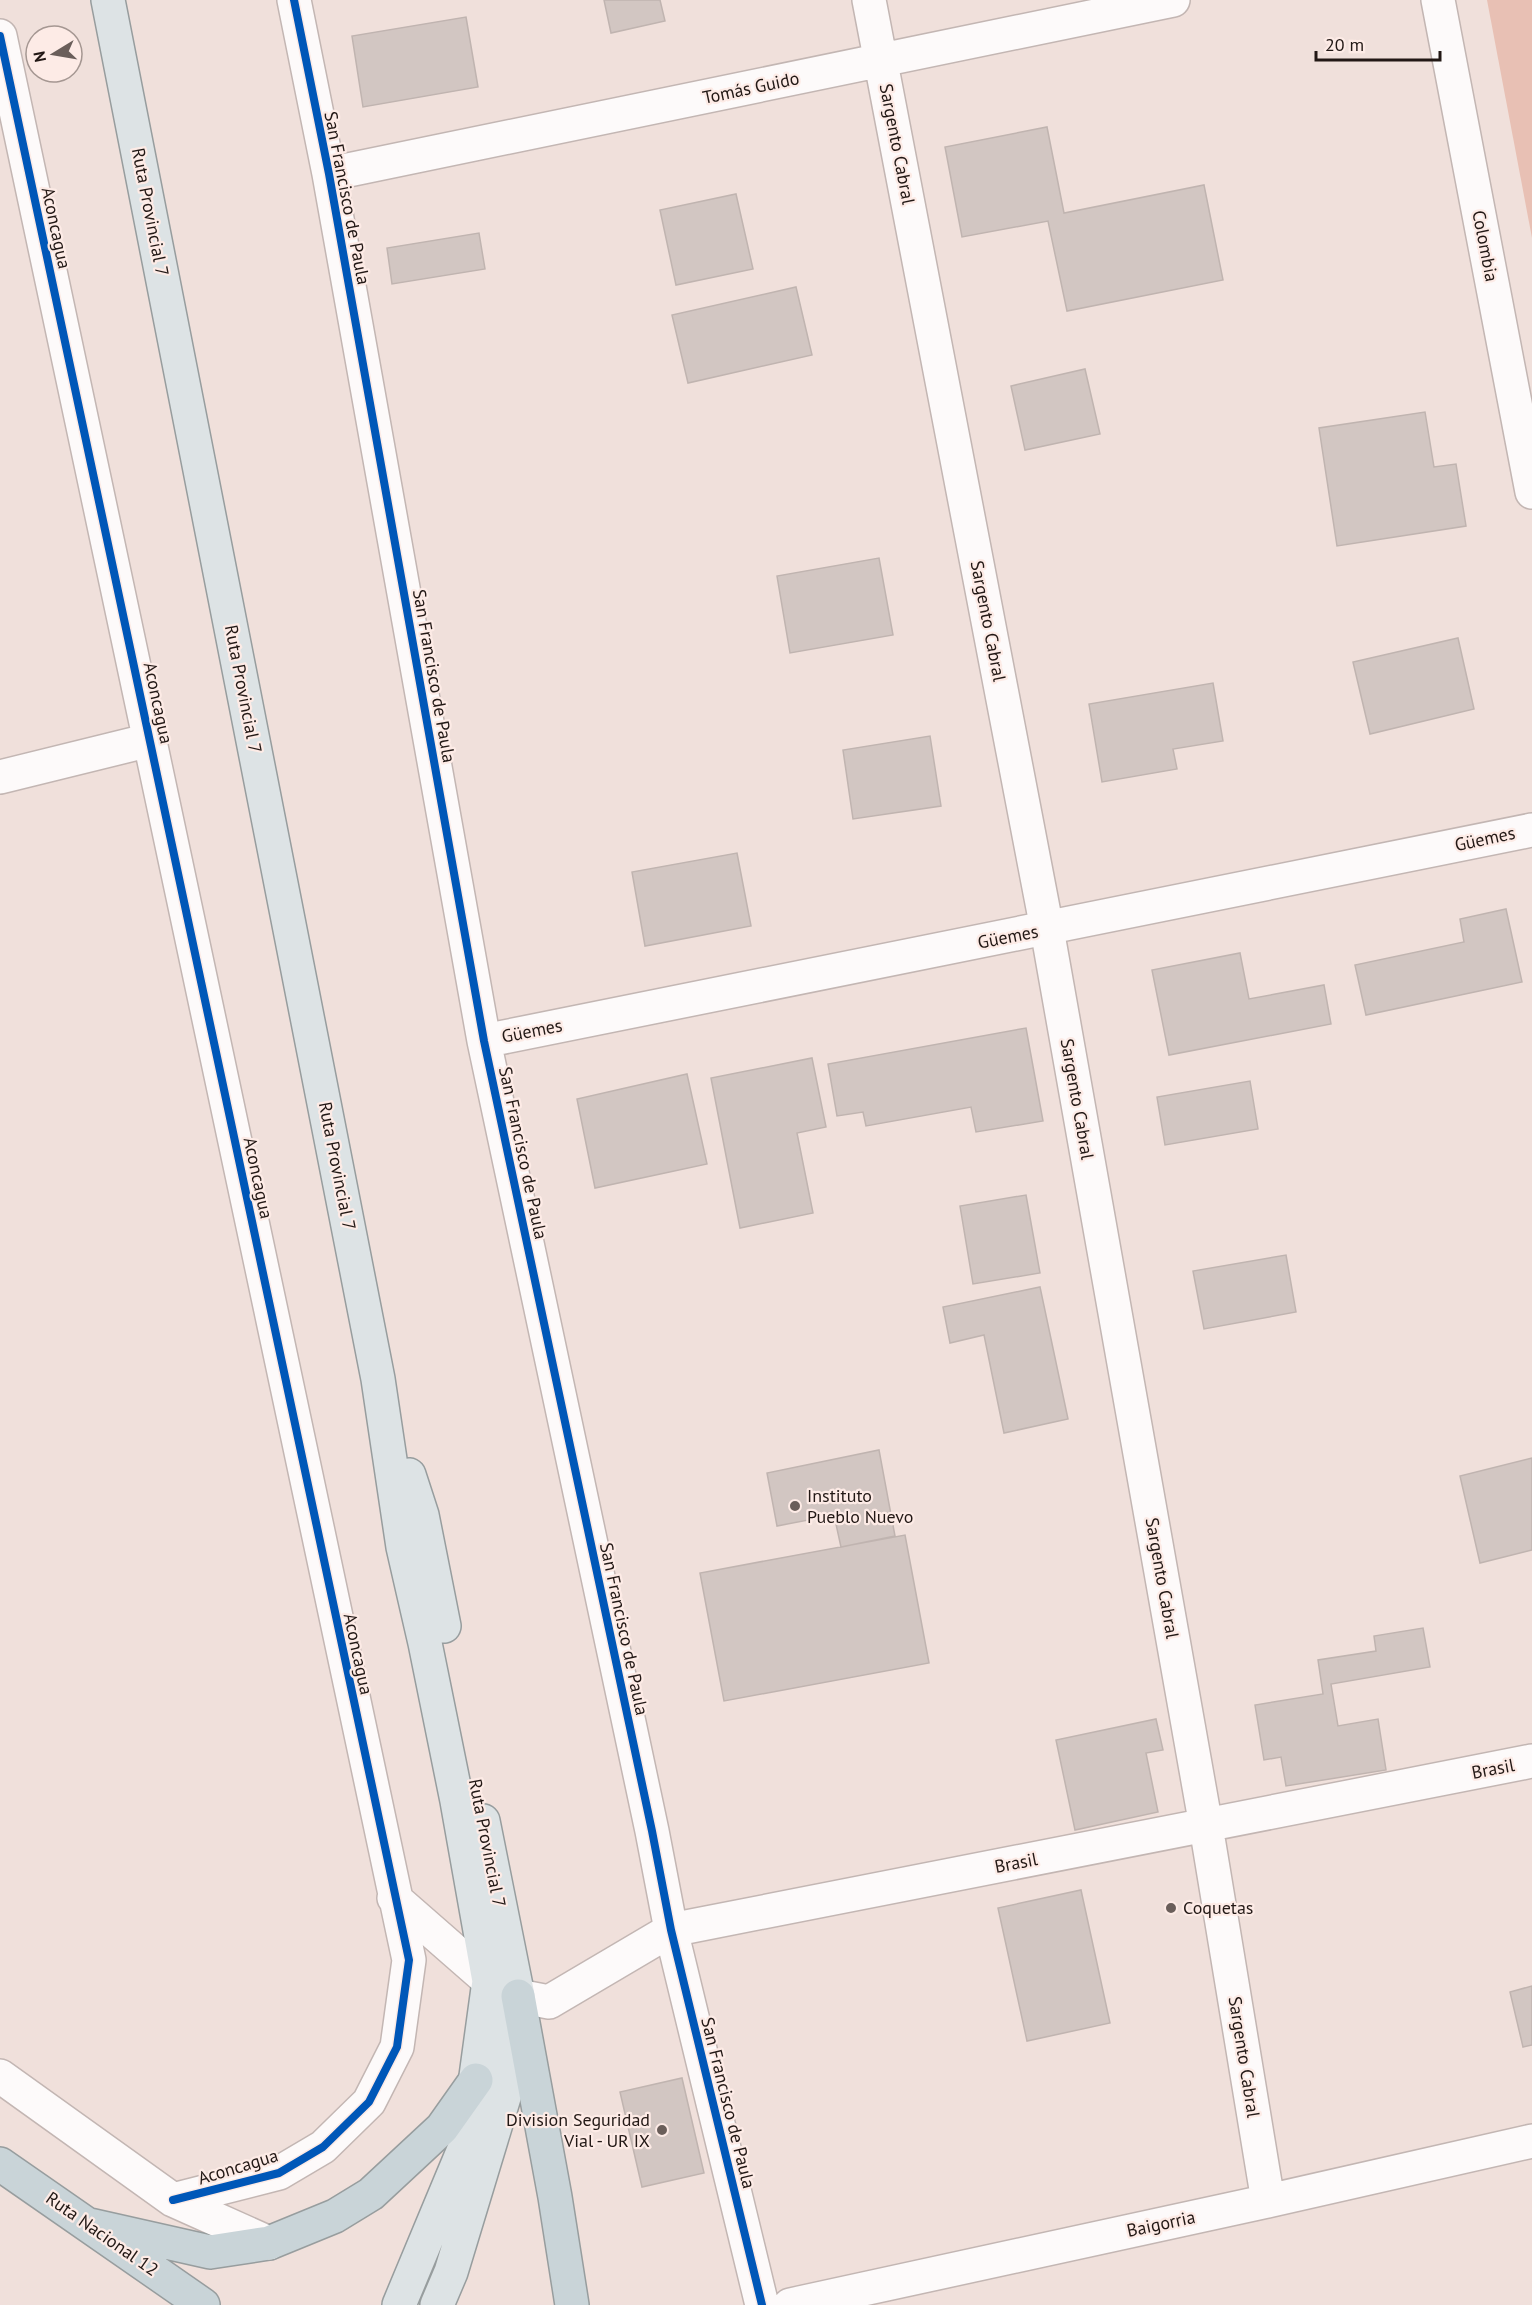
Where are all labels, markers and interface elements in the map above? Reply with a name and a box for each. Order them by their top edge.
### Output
north arrow [24,24,84,84]
scale bar [1316,24,1440,62]
text: 20 m [1325,33,1364,56]
text: N [28,50,50,64]
street label: Tomás Guido [701,66,801,109]
street label: Sargento Cabral [875,82,921,207]
street label: San Francisco de Paula [319,109,376,286]
street label: Ruta Provincial 7 [127,146,174,278]
street label: Aconcagua [37,185,76,271]
street label: Colombia [1467,208,1504,284]
street label: Sargento Cabral [966,559,1012,684]
street label: San Francisco de Paula [408,587,461,765]
street label: Ruta Provincial 7 [220,623,267,755]
street label: Aconcagua [139,660,178,746]
street label: Güemes [1453,821,1517,856]
street label: Güemes [976,919,1040,954]
street label: Güemes [500,1013,564,1048]
street label: Sargento Cabral [1056,1037,1100,1162]
street label: San Francisco de Paula [494,1064,553,1241]
street label: Ruta Provincial 7 [314,1100,361,1232]
street label: Aconcagua [239,1135,278,1221]
place label: Instituto Pueblo Nuevo [807,1484,913,1528]
marker: Instituto Pueblo Nuevo [788,1499,802,1513]
street label: Sargento Cabral [1141,1516,1185,1641]
street label: San Francisco de Paula [595,1540,654,1717]
street label: Aconcagua [339,1611,378,1697]
street label: Brasil [1469,1753,1517,1784]
street label: Ruta Provincial 7 [464,1777,511,1909]
street label: Brasil [992,1847,1040,1878]
place label: Coquetas [1183,1896,1253,1919]
marker: Coquetas [1164,1901,1178,1915]
street label: Sargento Cabral [1224,1995,1266,2120]
street label: San Francisco de Paula [696,2015,761,2191]
place label: Division Seguridad Vial - UR IX [506,2108,650,2152]
marker: Division Seguridad Vial - UR IX [655,2123,669,2137]
street label: Aconcagua [195,2143,281,2190]
street label: Ruta Nacional 12 [42,2186,163,2281]
street label: Baigorria [1124,2205,1197,2242]

